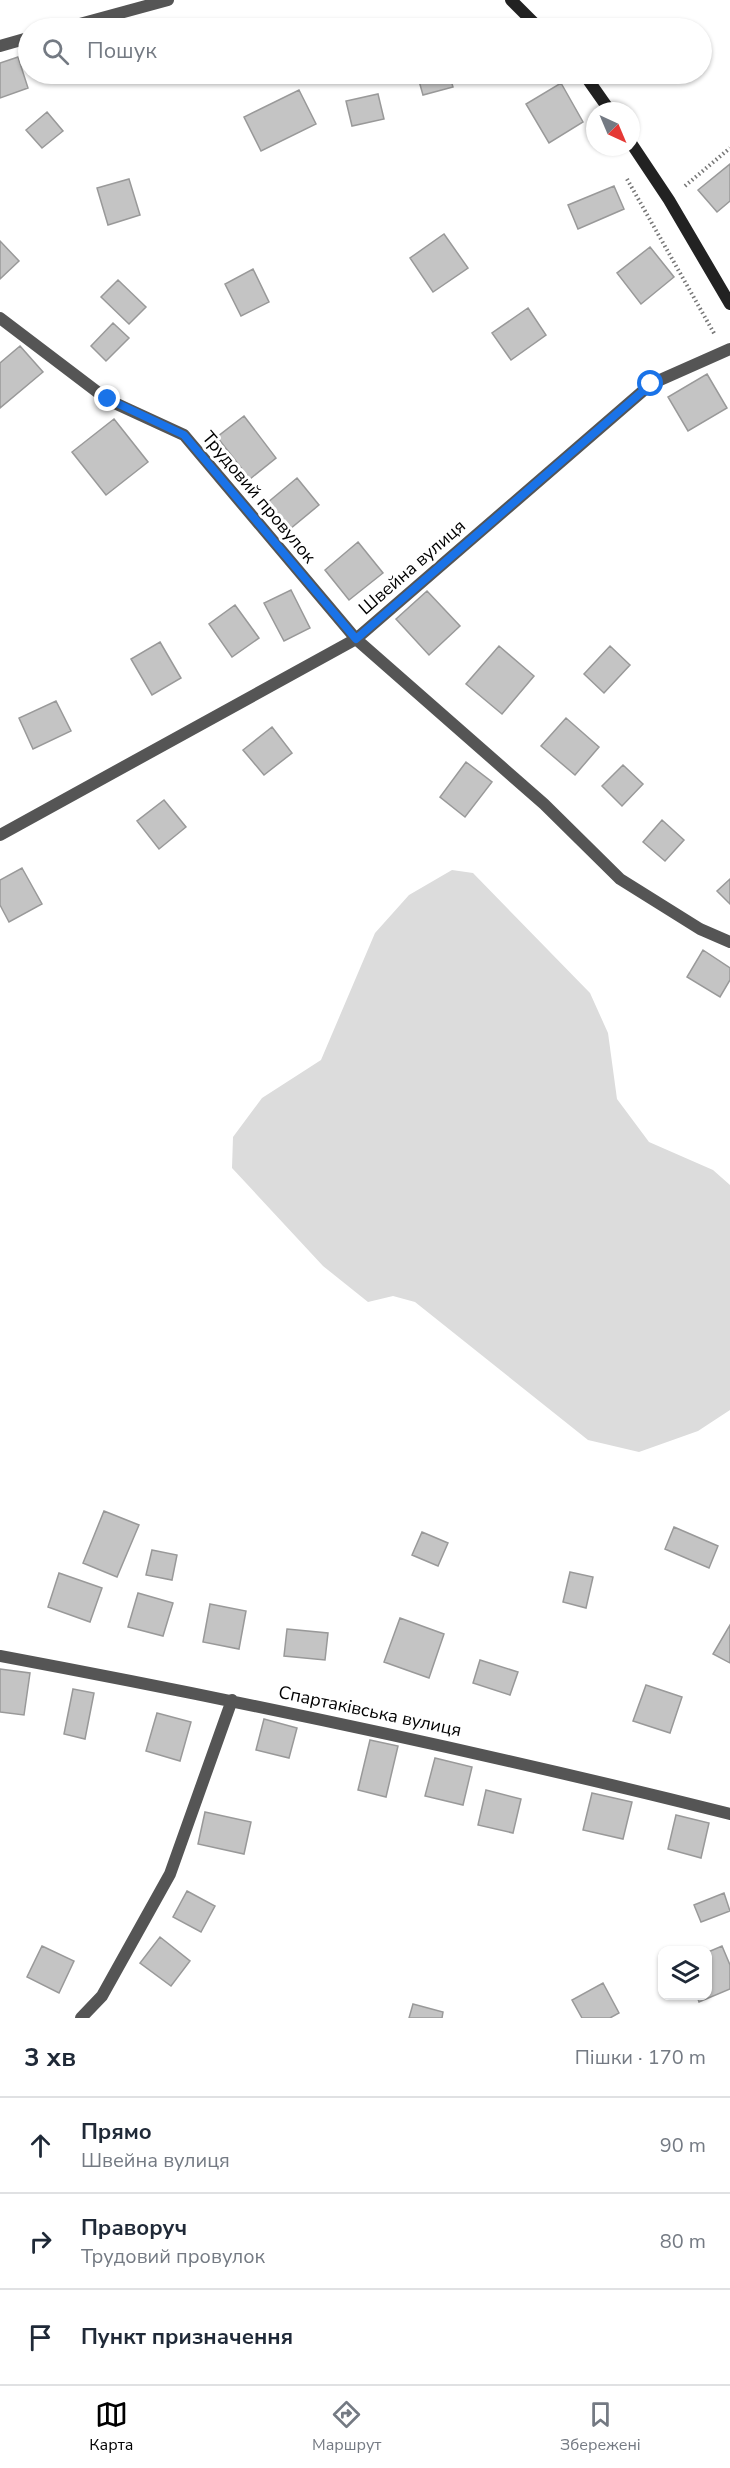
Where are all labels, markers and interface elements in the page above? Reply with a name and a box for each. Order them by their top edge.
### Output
search box [18,18,712,84]
icon: search [39,35,72,68]
text: Пошук [87,36,157,66]
north arrow [586,102,640,156]
route start [637,370,663,396]
route end [94,385,120,411]
street label: Трудовий провулок [197,426,322,569]
street label: Швейна вулиця [354,514,470,620]
street label: Спартаківська вулиця [276,1680,464,1742]
map controls [658,1946,712,2000]
button: layers [658,1946,712,2000]
text: 3 хв [24,2040,76,2075]
text: Пішки · 170 m [575,2044,706,2071]
text: Прямо [81,2117,152,2147]
icon: ahead [24,2129,57,2162]
text: 90 m [660,2132,706,2159]
text: Швейна вулиця [81,2147,230,2174]
text: Праворуч [81,2213,187,2243]
icon: right [24,2225,57,2258]
text: 80 m [660,2228,706,2255]
text: Трудовий провулок [81,2243,265,2270]
icon: arrive [24,2321,57,2354]
text: Пункт призначення [81,2322,293,2352]
tab: Карта [89,2398,133,2456]
tab: Маршрут [312,2398,381,2456]
tab: Збережені [560,2398,641,2456]

